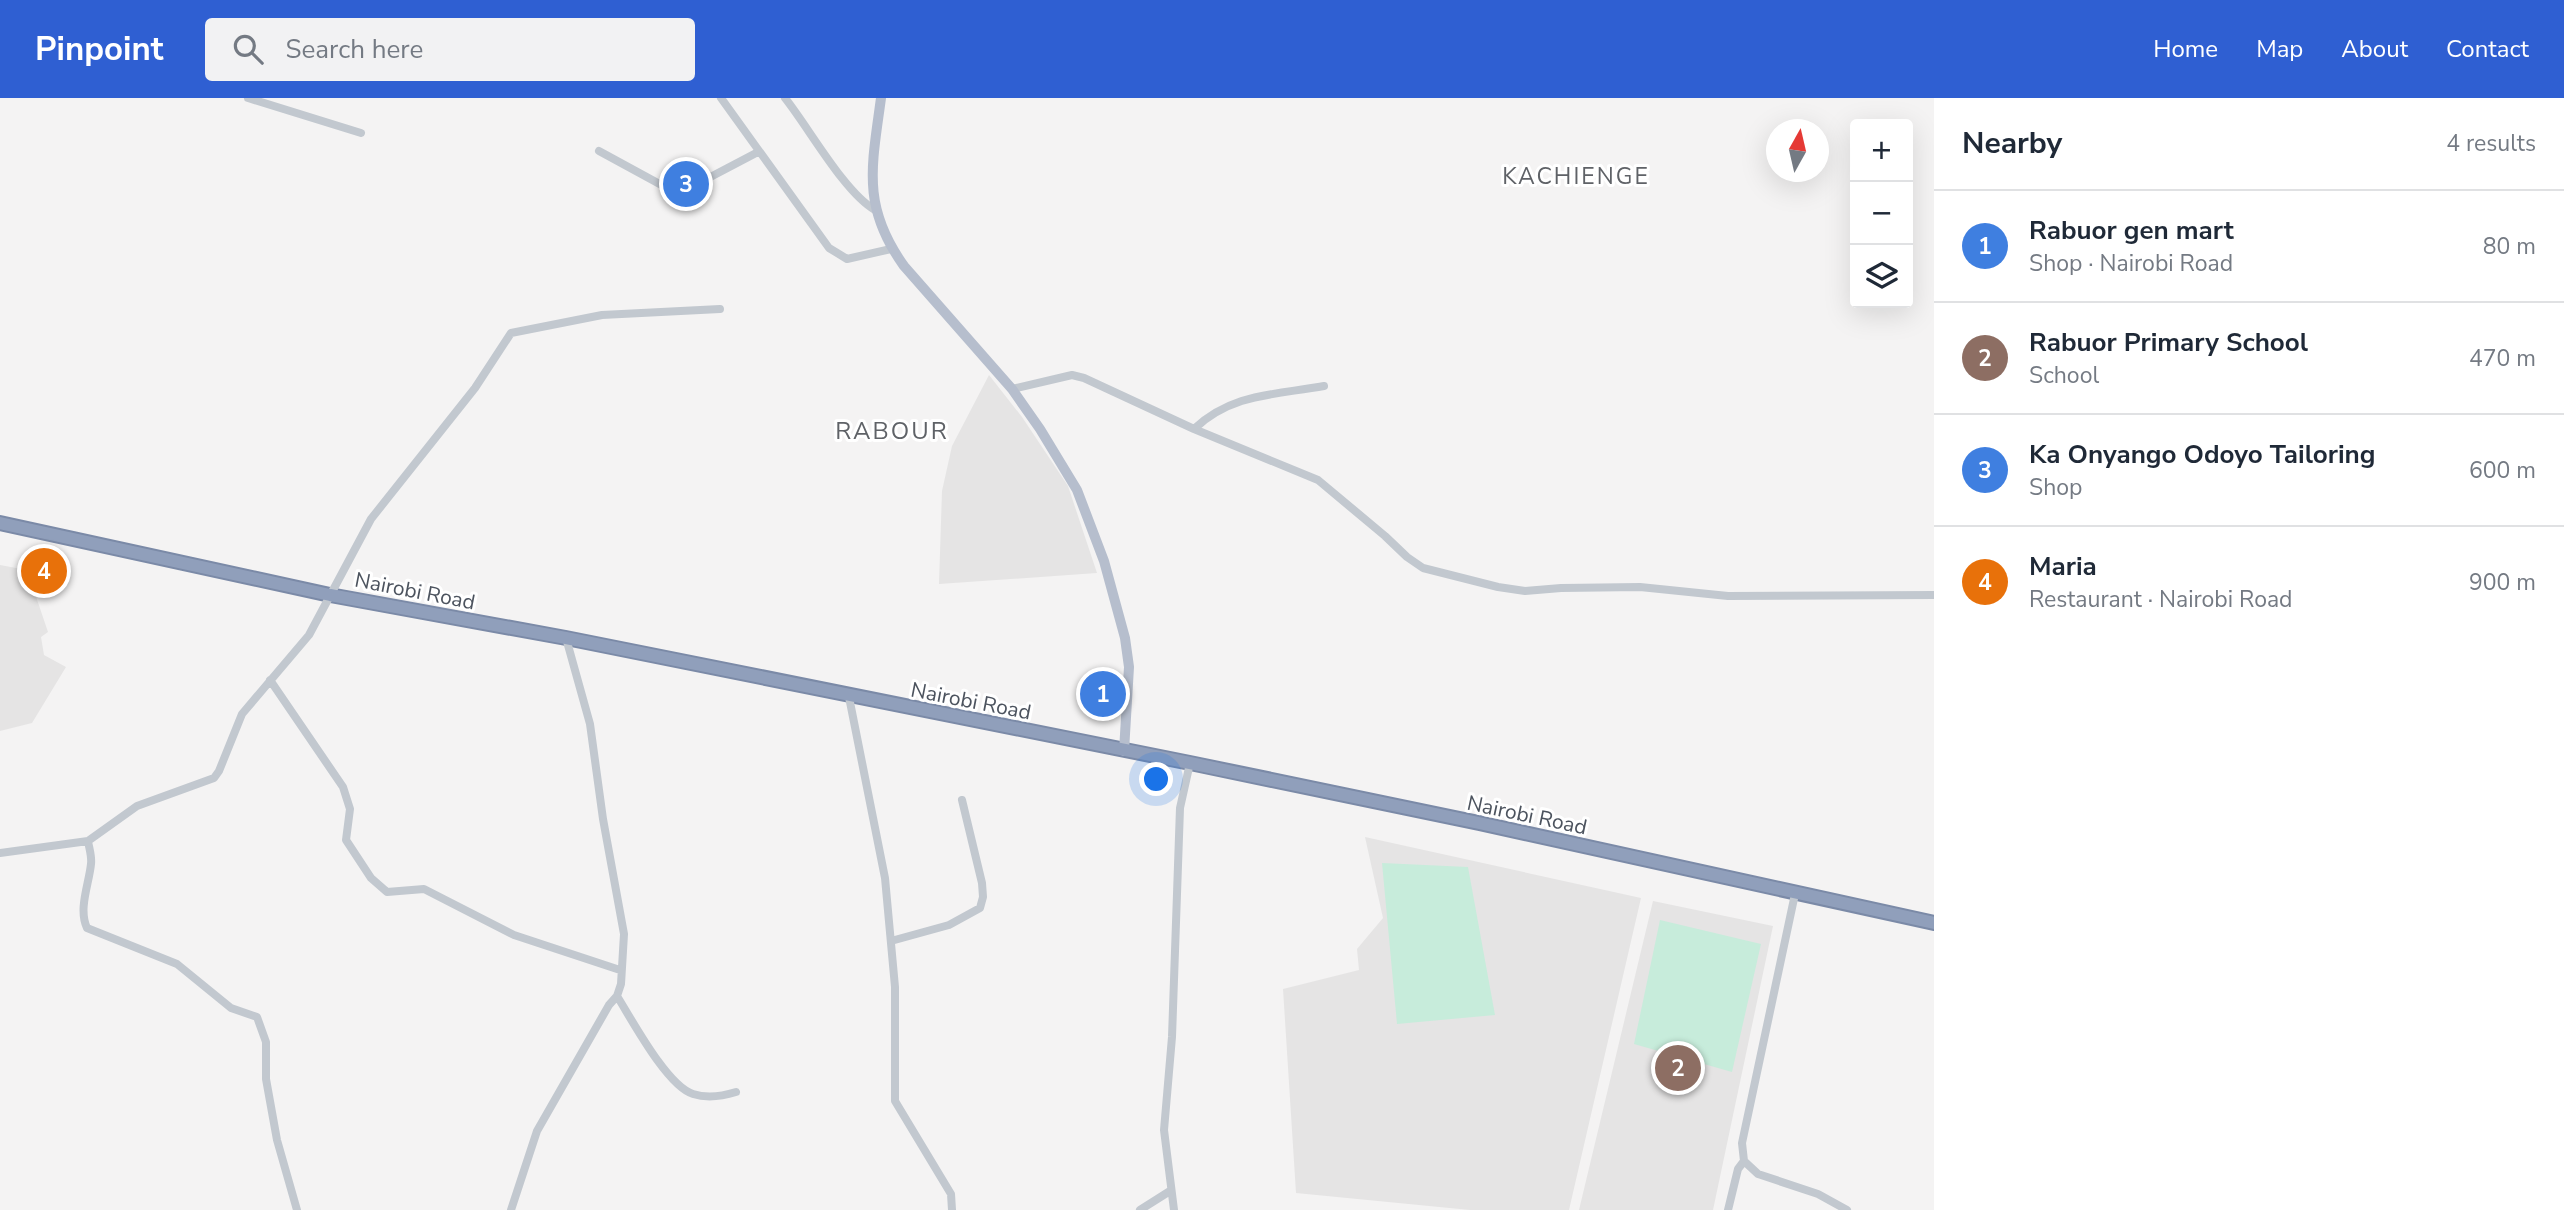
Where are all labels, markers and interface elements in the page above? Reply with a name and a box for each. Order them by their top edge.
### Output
search box [205,18,695,81]
text: Pinpoint [35,27,163,72]
icon: search [229,30,267,68]
text: Search here [285,32,423,67]
text: Home [2153,33,2218,65]
text: Map [2256,33,2303,65]
text: About [2341,33,2408,65]
text: Contact [2446,33,2529,65]
north arrow [1766,119,1829,182]
map controls [1850,119,1913,308]
button: + [1850,119,1913,182]
text: Nearby [1962,123,2062,164]
text: 4 results [2446,128,2536,159]
pin: 3 [663,158,709,210]
district label: KACHIENGE [1502,161,1650,192]
button: − [1850,182,1913,245]
text: Rabuor gen mart [2029,213,2234,248]
text: 1 [1978,231,1992,262]
text: 80 m [2483,231,2536,262]
button: layers [1850,245,1913,308]
text: Shop · Nairobi Road [2029,248,2233,279]
text: Rabuor Primary School [2029,325,2308,360]
text: 2 [1978,343,1992,374]
text: 470 m [2469,343,2536,374]
text: School [2029,360,2099,391]
district label: RABOUR [835,415,949,447]
text: Ka Onyango Odoyo Tailoring [2029,437,2376,472]
text: 3 [1978,455,1992,486]
text: 600 m [2469,455,2536,486]
text: Shop [2029,472,2082,503]
pin: 4 [21,545,67,597]
text: Maria [2029,549,2097,584]
street label: Nairobi Road [352,566,478,616]
text: 4 [1978,567,1992,598]
text: 900 m [2469,567,2536,598]
text: Restaurant · Nairobi Road [2029,584,2293,615]
pin: 1 [1080,668,1126,720]
street label: Nairobi Road [908,676,1034,726]
your location [1139,762,1173,796]
street label: Nairobi Road [1464,789,1590,841]
pin: 2 [1655,1042,1701,1094]

